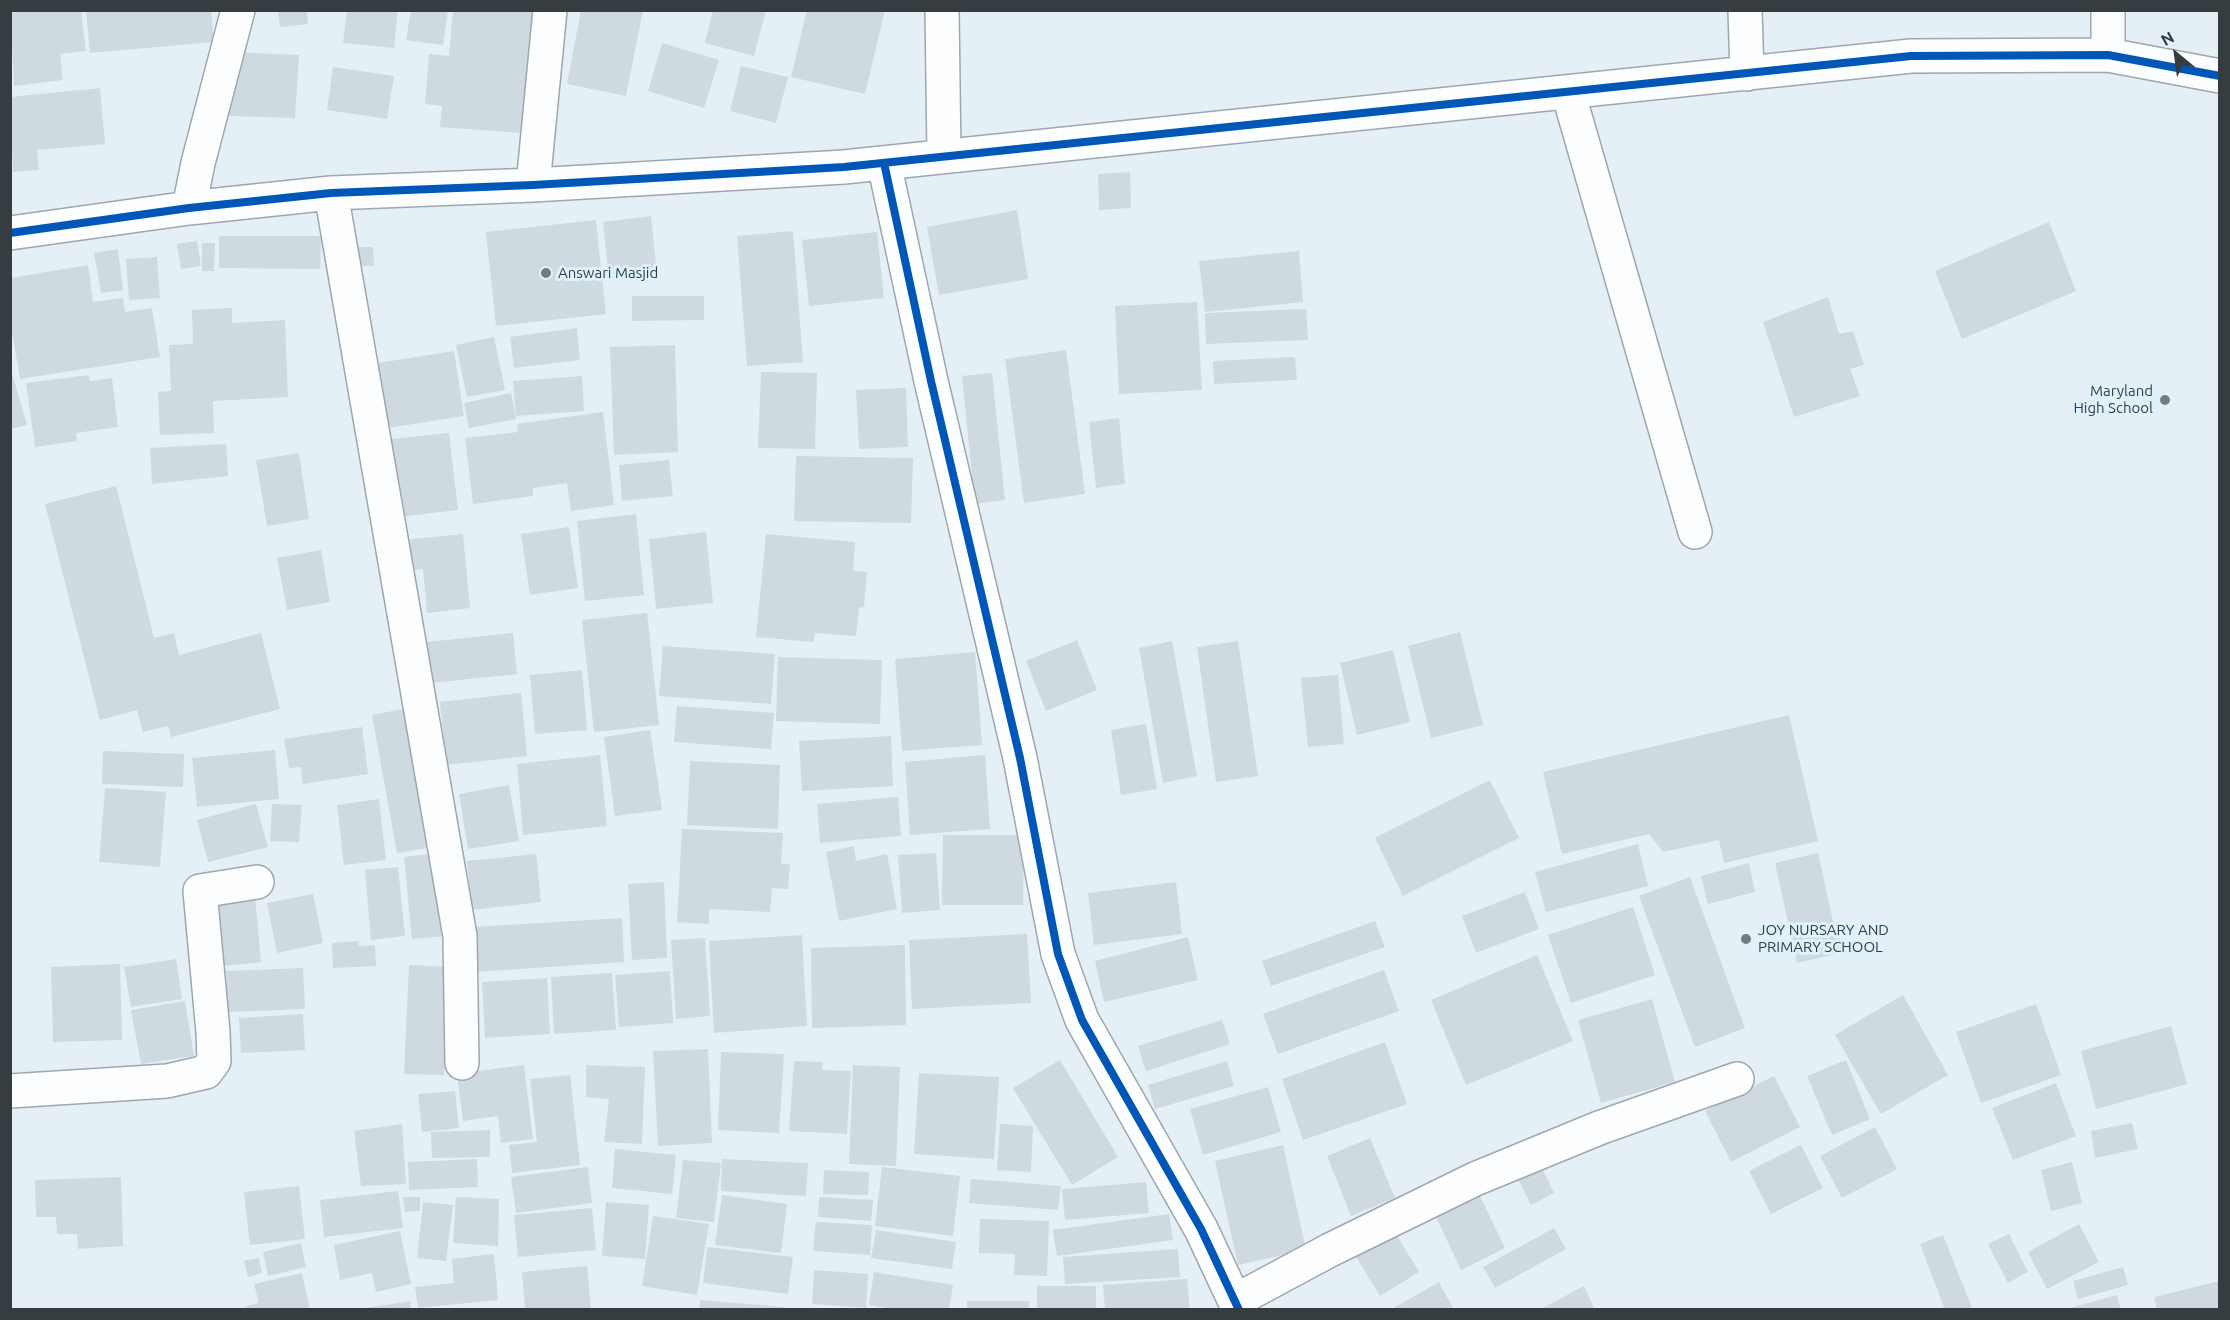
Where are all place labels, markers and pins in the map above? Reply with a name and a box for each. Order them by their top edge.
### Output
place label: Answari Masjid [558,264,658,282]
marker: Answari Masjid [539,266,553,280]
place label: Maryland High School [2073,382,2153,417]
marker: Maryland High School [2158,393,2172,407]
place label: JOY NURSARY AND PRIMARY SCHOOL [1758,921,1889,956]
marker: JOY NURSARY AND PRIMARY SCHOOL [1739,932,1753,946]

